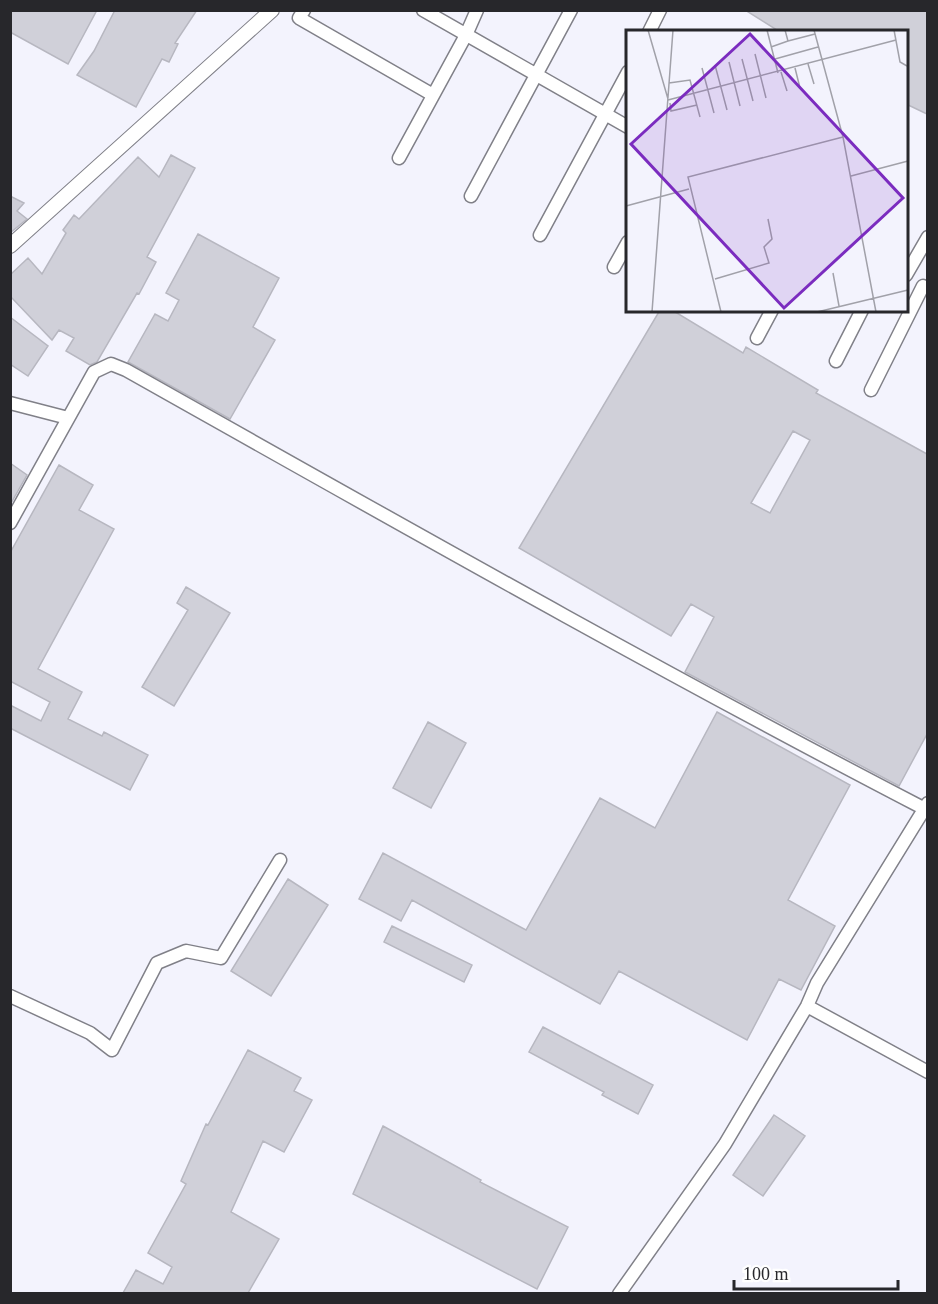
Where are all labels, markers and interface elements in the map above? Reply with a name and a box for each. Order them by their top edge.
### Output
inset map [626,30,908,312]
scale bar [734,1253,898,1291]
text: 100 m [743,1264,789,1284]

